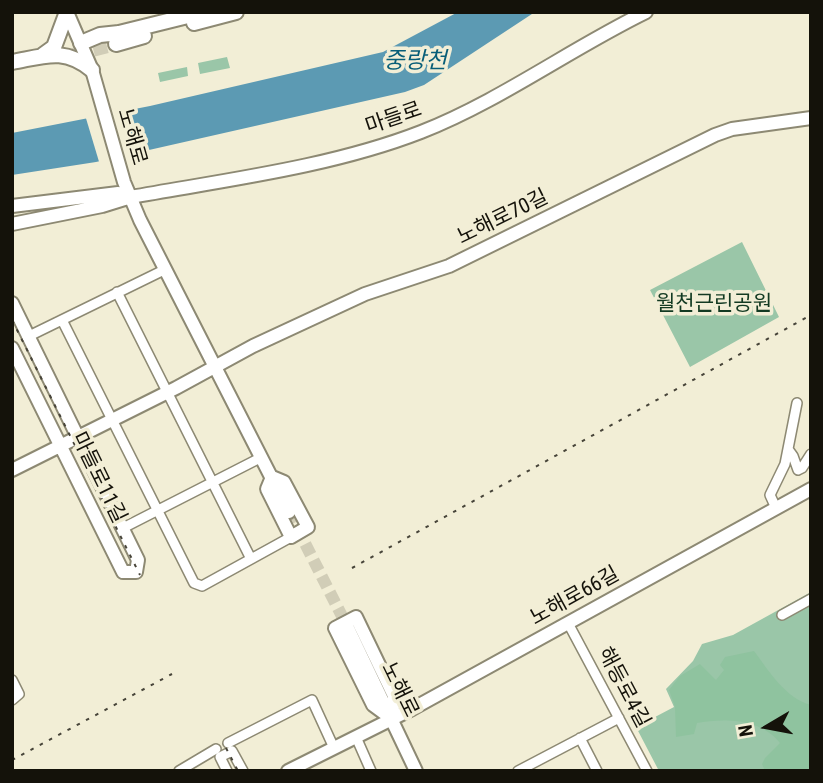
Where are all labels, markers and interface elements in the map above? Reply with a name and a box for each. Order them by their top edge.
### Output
water label: 중랑천 [383,48,447,76]
street label: 마들로 [362,98,426,140]
street label: 노해로 [111,106,151,168]
street label: 노해로70길 [453,185,553,251]
park label: 월천근린공원 [656,292,772,318]
street label: 마들로11길 [65,428,131,528]
street label: 노해로66길 [526,562,624,632]
street label: 해등로4길 [591,643,655,733]
street label: 노해로 [375,658,423,722]
north arrow [732,692,802,762]
text: N [733,723,758,738]

